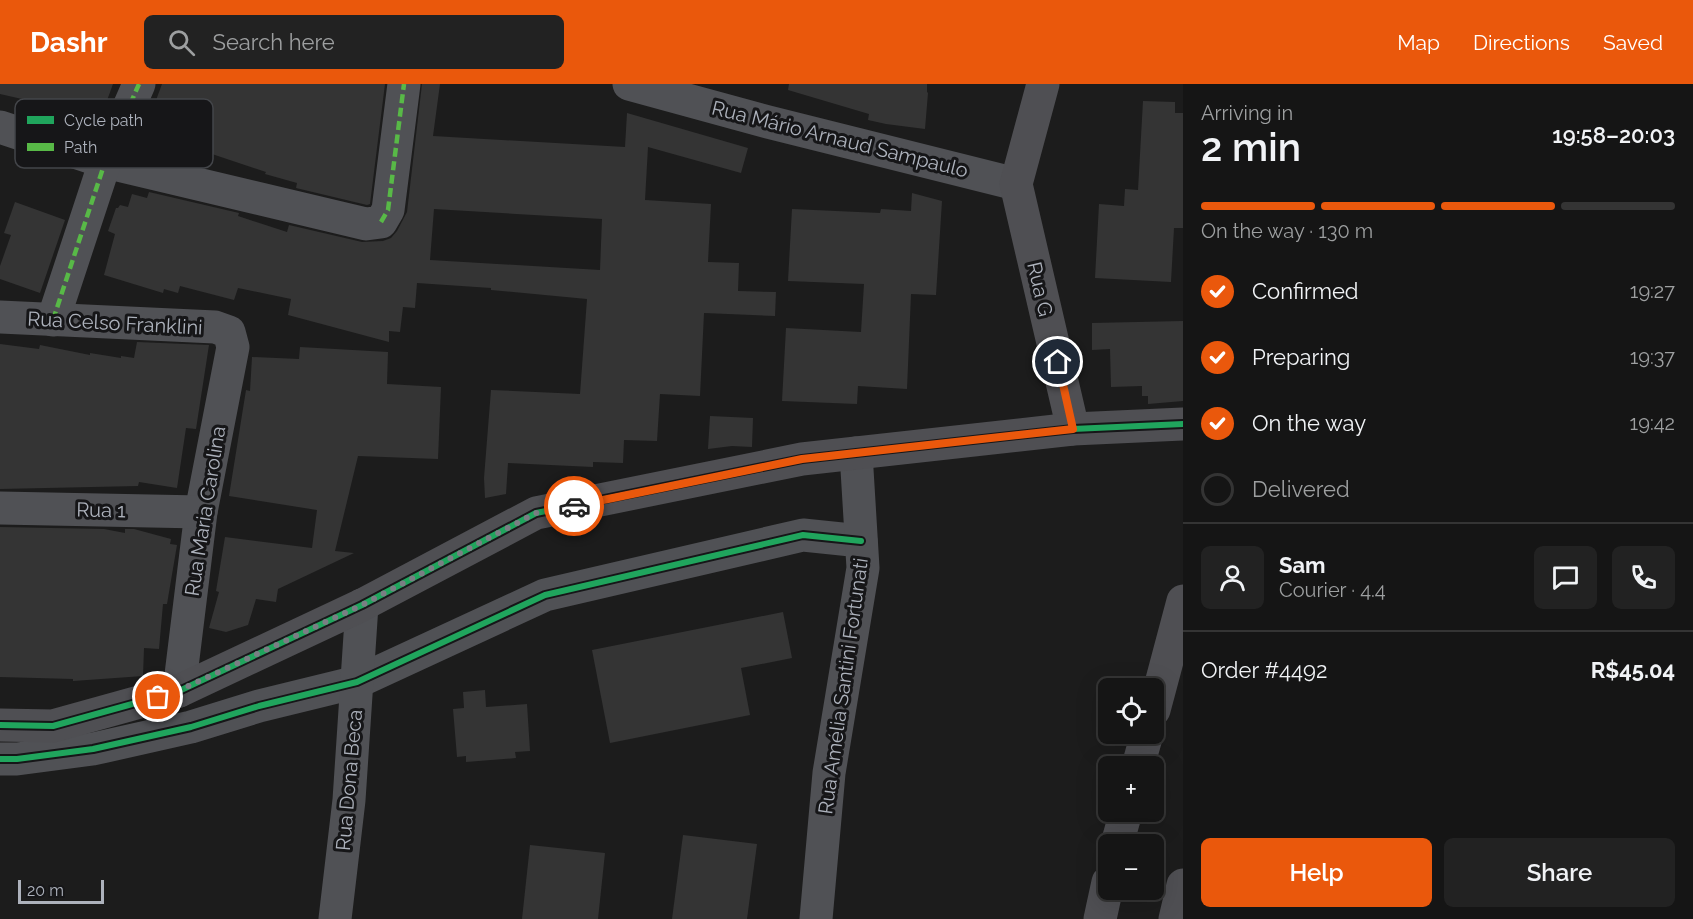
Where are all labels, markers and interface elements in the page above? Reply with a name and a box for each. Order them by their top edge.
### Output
search box [144,15,564,69]
text: Dashr [30,26,108,59]
icon: search [165,26,198,59]
text: Search here [213,29,335,55]
text: Map [1397,30,1440,55]
text: Directions [1473,30,1570,55]
text: Saved [1603,30,1663,55]
street label: Rua Mário Arnaud Sampaulo [709,96,971,183]
legend [15,99,213,168]
text: Arriving in [1201,101,1293,125]
text: Cycle path [64,111,143,130]
text: 19:58–20:03 [1552,122,1675,148]
text: 2 min [1201,124,1301,170]
text: Path [64,138,97,157]
text: On the way · 130 m [1201,219,1373,243]
street label: Rua G [1022,259,1058,319]
icon: check [1201,275,1234,308]
text: Confirmed [1252,278,1359,304]
text: 19:27 [1630,279,1675,303]
street label: Rua Celso Franklini [27,306,203,340]
pin [1032,336,1083,387]
icon: check [1201,341,1234,374]
text: Preparing [1252,344,1350,370]
icon: home [1041,345,1074,378]
text: 19:37 [1630,345,1675,369]
icon: check [1201,407,1234,440]
text: On the way [1252,410,1366,436]
text: 19:42 [1630,411,1675,435]
street label: Rua Maria Carolina [180,424,230,598]
courier [544,476,604,536]
text: Delivered [1252,476,1350,502]
icon: car [558,490,591,523]
street label: Rua 1 [76,498,126,522]
button: person [1201,546,1264,609]
button: chat [1534,546,1597,609]
button: phone [1612,546,1675,609]
text: Sam [1279,552,1326,578]
street label: Rua Amélia Santini Fortunati [813,556,873,816]
text: Courier · 4.4 [1279,578,1386,602]
text: Order #4492 [1201,657,1327,683]
text: R$45.04 [1591,657,1675,683]
pin [132,671,183,722]
map controls [1098,678,1164,900]
button: locate [1098,678,1164,744]
icon: bag [141,680,174,713]
street label: Rua Dona Beca [331,708,367,852]
button: + [1098,756,1164,822]
button: − [1098,834,1164,900]
button: Help [1201,838,1432,907]
button: Share [1444,838,1675,907]
scale bar [18,877,104,904]
text: 20 m [27,881,64,900]

